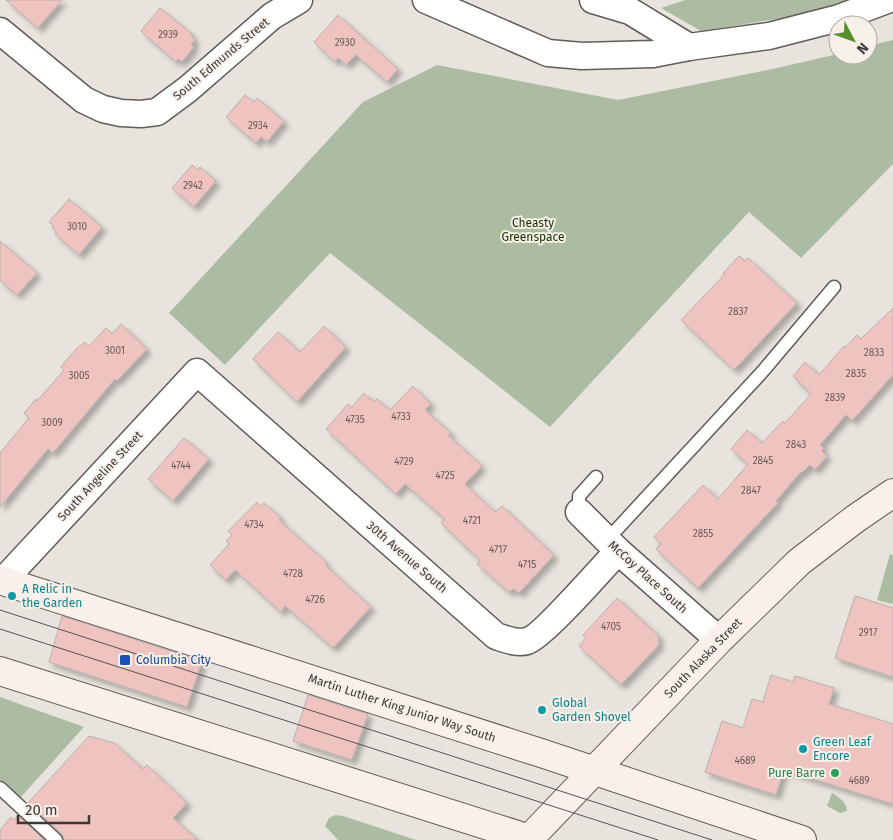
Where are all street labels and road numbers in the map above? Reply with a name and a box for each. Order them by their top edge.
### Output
street label: South Edmunds Street [170,14,272,103]
street label: South Angeline Street [55,428,146,524]
street label: 30th Avenue South [364,518,450,596]
street label: McCoy Place South [606,538,690,616]
street label: South Alaska Street [661,615,745,701]
street label: Martin Luther King Junior Way South [306,671,498,745]

